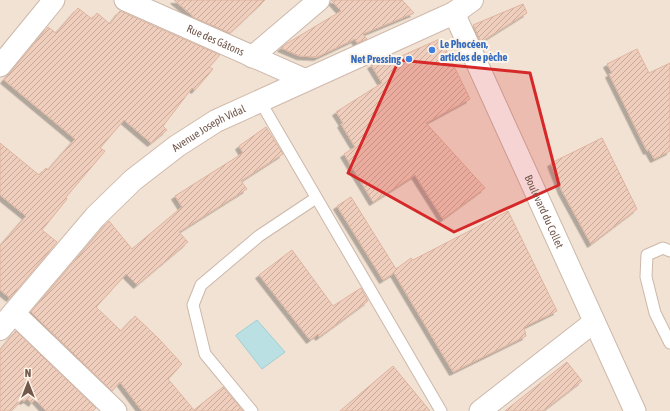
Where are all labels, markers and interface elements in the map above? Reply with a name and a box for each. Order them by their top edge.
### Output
street label: Rue des Gâtons [185,22,246,58]
place label: Le Phocéen, articles de pèche [440,38,507,63]
marker: Le Phocéen, articles de pèche [427,45,437,55]
place label: Net Pressing [351,53,401,65]
marker: Net Pressing [404,54,414,64]
street label: Avenue Joseph Vidal [169,102,247,154]
street label: Boulevard du Collet [522,173,566,250]
north arrow [8,363,48,403]
text: N [25,367,31,379]

